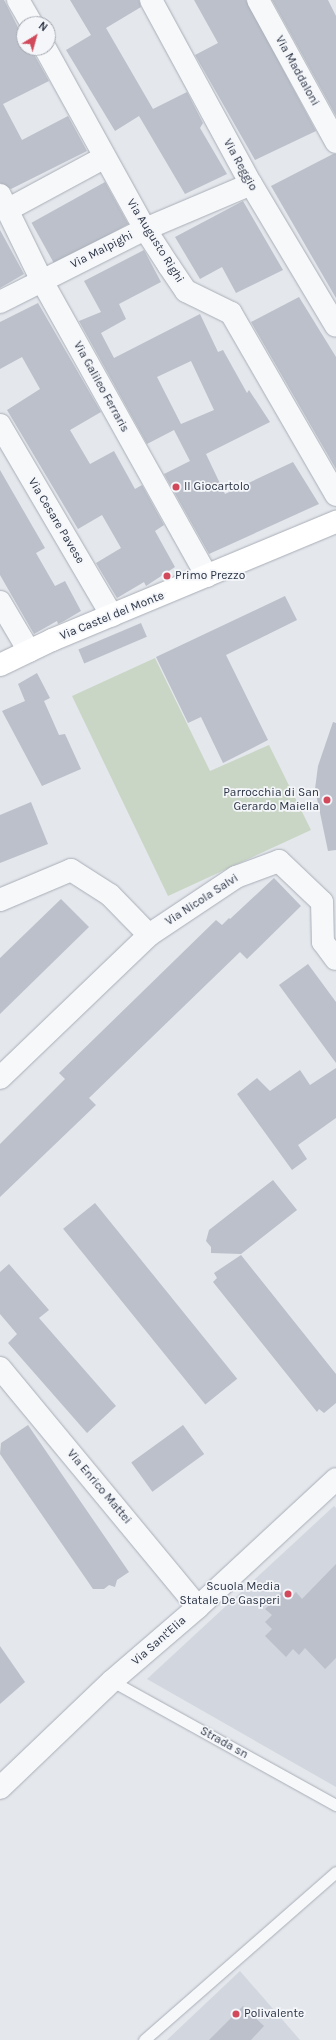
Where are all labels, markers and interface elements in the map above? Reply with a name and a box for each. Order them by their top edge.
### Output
north arrow [16,16,56,56]
text: N [36,19,50,34]
street label: Via Maddaloni [272,33,322,109]
street label: Via Reggio [220,137,260,193]
street label: Via Augusto Righi [123,196,187,286]
street label: Via Malpighi [68,228,136,272]
street label: Via Galileo Ferraris [70,339,132,435]
street label: Via Cesare Pavese [25,476,87,566]
place label: Il Giocartolo [184,480,250,494]
marker: Il Giocartolo [171,482,181,492]
place label: Primo Prezzo [175,569,245,583]
marker: Primo Prezzo [162,571,172,581]
street label: Via Castel del Monte [58,589,166,643]
place label: Parrocchia di San Gerardo Maiella [223,786,319,814]
marker: Parrocchia di San Gerardo Maiella [322,795,332,805]
street label: Via Nicola Salvi [163,871,241,929]
street label: Via Enrico Mattei [64,1447,134,1527]
place label: Scuola Media Statale De Gasperi [179,1580,280,1608]
marker: Scuola Media Statale De Gasperi [283,1589,293,1599]
street label: Via Sant'Elia [129,1613,189,1669]
street label: Strada sn [197,1724,251,1762]
place label: Polivalente [244,2007,304,2021]
marker: Polivalente [231,2009,241,2019]

